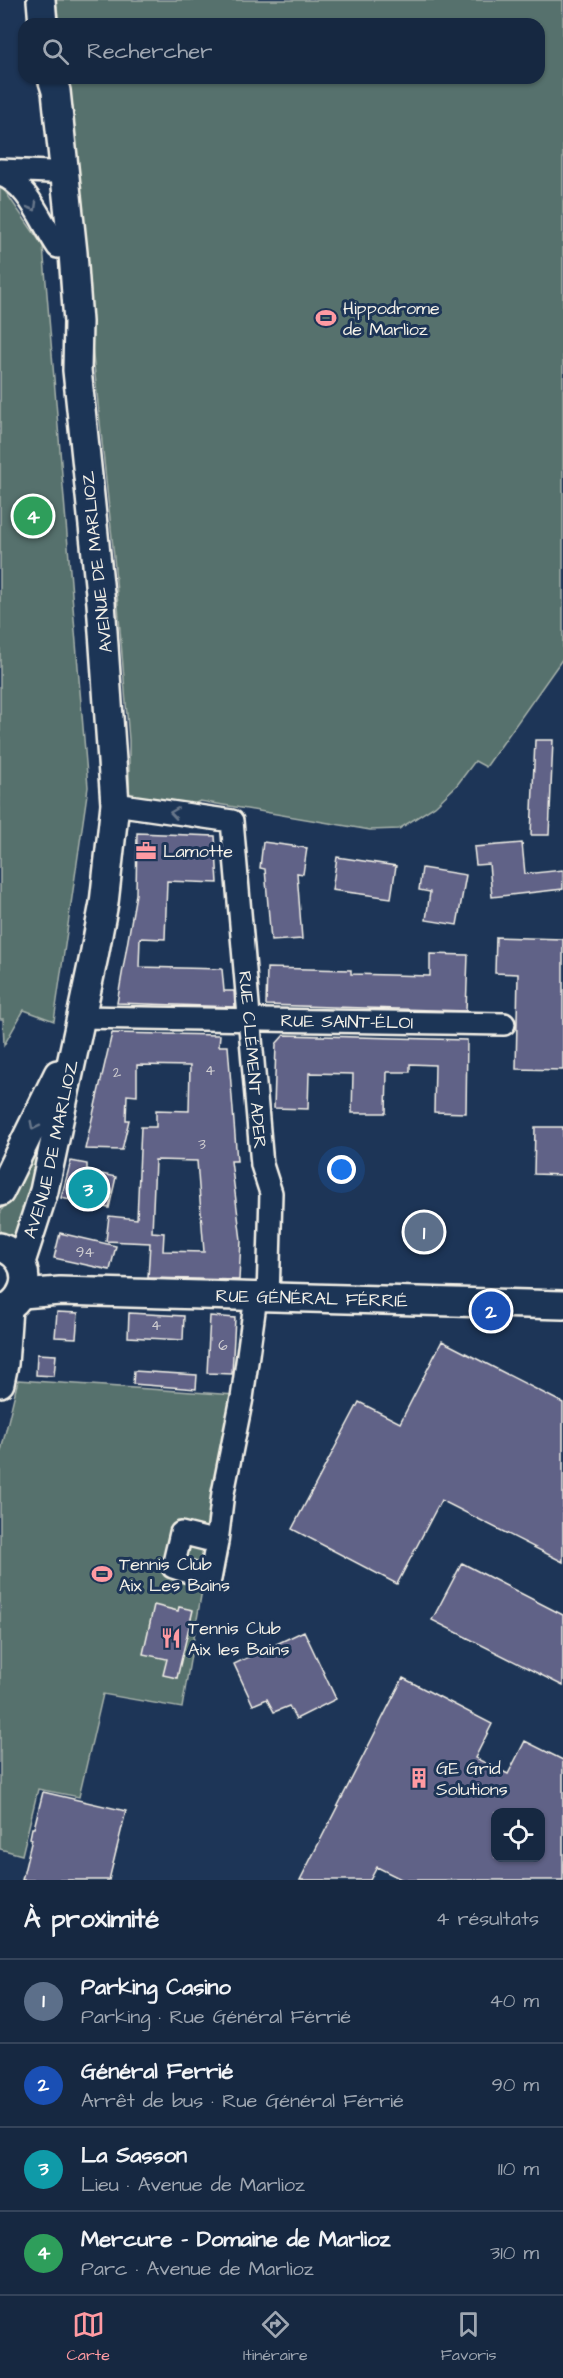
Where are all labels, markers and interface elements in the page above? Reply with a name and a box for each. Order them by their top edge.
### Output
search box [18,18,545,84]
icon: search [39,35,72,68]
text: Rechercher [87,36,212,67]
one-way arrow [26,201,37,211]
place label: Hippodrome de Marlioz [343,296,440,342]
sports icon: Hippodrome de Marlioz [314,306,338,330]
street label: AVENUE DE MARLIOZ [75,470,119,654]
pin: 4 [14,494,52,538]
one-way arrow [170,807,179,819]
office icon: Lamotte [134,839,158,863]
place label: Lamotte [163,839,233,864]
street label: RUE CLÉMENT ADER [233,970,273,1150]
street label: RUE SAINT-ÉLOI [280,1008,414,1035]
street label: AVENUE DE MARLIOZ [17,1057,84,1242]
house number: 4 [205,1060,215,1081]
house number: 2 [113,1062,122,1083]
one-way arrow [29,1120,41,1131]
house number: 3 [198,1134,206,1155]
your location [327,1155,356,1184]
pin: 3 [68,1166,107,1212]
pin: 1 [404,1210,444,1254]
house number: 94 [76,1242,94,1263]
street label: RUE GÉNÉRAL FÉRRIÉ [215,1283,409,1313]
pin: 2 [472,1288,510,1334]
house number: 4 [151,1315,161,1336]
house number: 6 [218,1335,228,1356]
place label: Tennis Club Aix Les Bains [119,1552,230,1598]
sports icon: Tennis Club Aix Les Bains [90,1562,114,1586]
place label: Tennis Club Aix les Bains [188,1616,289,1662]
restaurant icon: Tennis Club Aix les Bains [159,1626,183,1650]
place label: GE Grid Solutions [436,1756,508,1802]
building icon: GE Grid Solutions [407,1766,431,1790]
map controls [491,1808,545,1862]
button: locate [491,1808,545,1862]
text: À proximité [24,1901,159,1937]
text: 4 résultats [436,1905,539,1933]
text: Parking Casino [81,1972,231,2003]
text: 1 [42,1987,45,2015]
text: 40 m [489,1987,539,2015]
text: Parking · Rue Général Férrié [81,2003,351,2031]
text: Général Ferrié [81,2056,233,2087]
text: 2 [38,2071,49,2099]
text: 90 m [491,2071,539,2099]
text: Arrêt de bus · Rue Général Férrié [81,2087,404,2115]
text: La Sasson [81,2140,187,2171]
text: 3 [38,2155,49,2183]
text: 110 m [498,2155,539,2183]
text: Lieu · Avenue de Marlioz [81,2171,305,2199]
text: Mercure - Domaine de Marlioz [81,2224,390,2255]
text: 4 [37,2239,50,2267]
text: 310 m [490,2239,539,2267]
text: Parc · Avenue de Marlioz [81,2255,314,2283]
tab: Carte [66,2308,110,2366]
tab: Itinéraire [243,2308,308,2366]
tab: Favoris [441,2308,496,2366]

